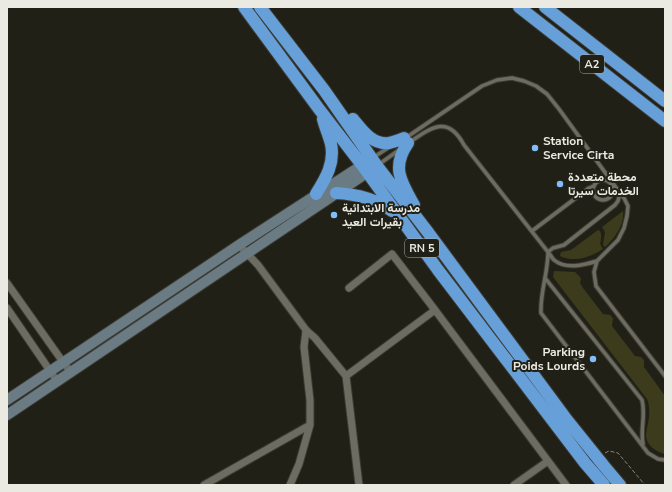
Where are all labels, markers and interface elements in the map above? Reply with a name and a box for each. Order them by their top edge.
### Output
road number: A2 [580,55,604,73]
place label: Station Service Cirta [543,133,614,163]
marker: Station Service Cirta [530,143,540,153]
place label: محطة متعددة الخدمات سيرتا [568,169,639,199]
marker: محطة متعددة الخدمات سيرتا [555,179,565,189]
place label: مدرسة الابتدائية بقيرات العيد [342,200,420,230]
marker: مدرسة الابتدائية بقيرات العيد [329,210,339,220]
road number: RN 5 [405,239,439,257]
place label: Parking Poids Lourds [513,344,585,374]
marker: Parking Poids Lourds [588,354,598,364]

